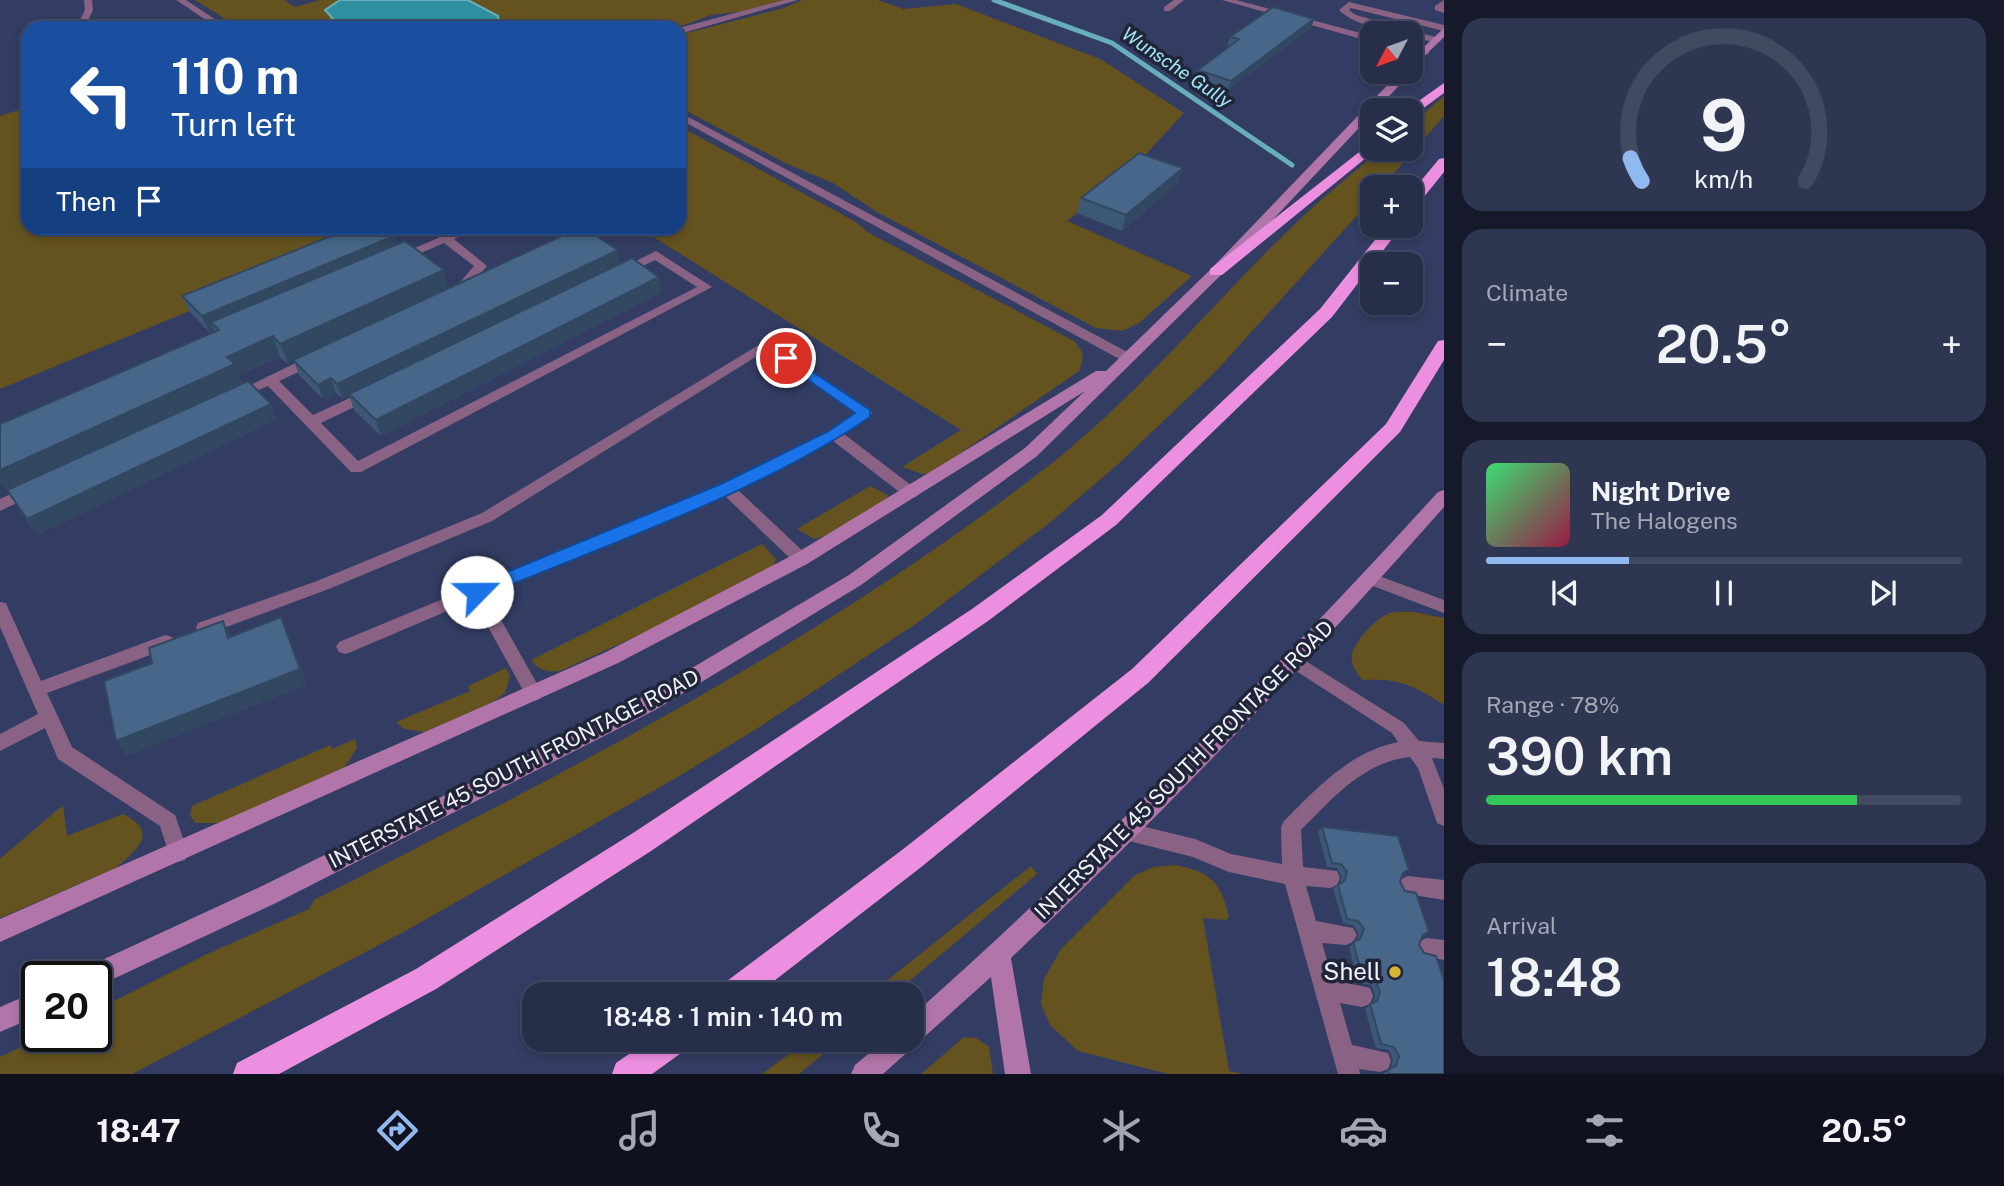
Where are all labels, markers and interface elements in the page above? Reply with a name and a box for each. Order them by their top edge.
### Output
north arrow [1360,21,1423,84]
map controls [1360,21,1423,315]
water label: Wunsche Gully [1118,22,1236,112]
text: 110 m [171,47,299,105]
icon: left [56,49,147,140]
text: 9 [1700,82,1748,167]
button: layers [1360,98,1423,161]
text: Turn left [171,106,296,143]
text: km/h [1695,163,1753,193]
button: + [1360,175,1423,238]
icon: arrive [130,182,168,220]
text: Then [56,186,116,217]
button: − [1360,252,1423,315]
text: Climate [1486,279,1568,306]
text: 20.5° [1656,314,1792,375]
text: − [1486,322,1507,367]
text: + [1941,322,1962,367]
pin [756,328,816,388]
icon: arrive [767,339,805,377]
text: Night Drive [1591,476,1731,507]
text: The Halogens [1591,507,1738,534]
position arrow [440,555,514,629]
icon: previous [1546,574,1584,612]
icon: pause [1705,574,1743,612]
icon: next [1864,574,1902,612]
street label: INTERSTATE 45 SOUTH FRONTAGE ROAD [1029,615,1338,924]
street label: INTERSTATE 45 SOUTH FRONTAGE ROAD [324,664,703,873]
text: Range · 78% [1486,691,1619,718]
text: 390 km [1486,726,1673,787]
text: Arrival [1486,912,1557,939]
text: 18:48 [1486,947,1623,1008]
place label: Shell [1323,957,1381,985]
speed limit sign: 20 [21,961,112,1052]
marker: Shell [1387,964,1403,980]
text: 18:48 · 1 min · 140 m [603,1001,843,1032]
icon: directions [373,1106,422,1155]
icon: music [615,1106,664,1155]
icon: phone [856,1106,905,1155]
icon: climate [1097,1106,1146,1155]
icon: car [1339,1106,1388,1155]
icon: filters [1580,1106,1629,1155]
text: 18:47 [96,1112,181,1149]
text: 20.5° [1821,1112,1908,1149]

